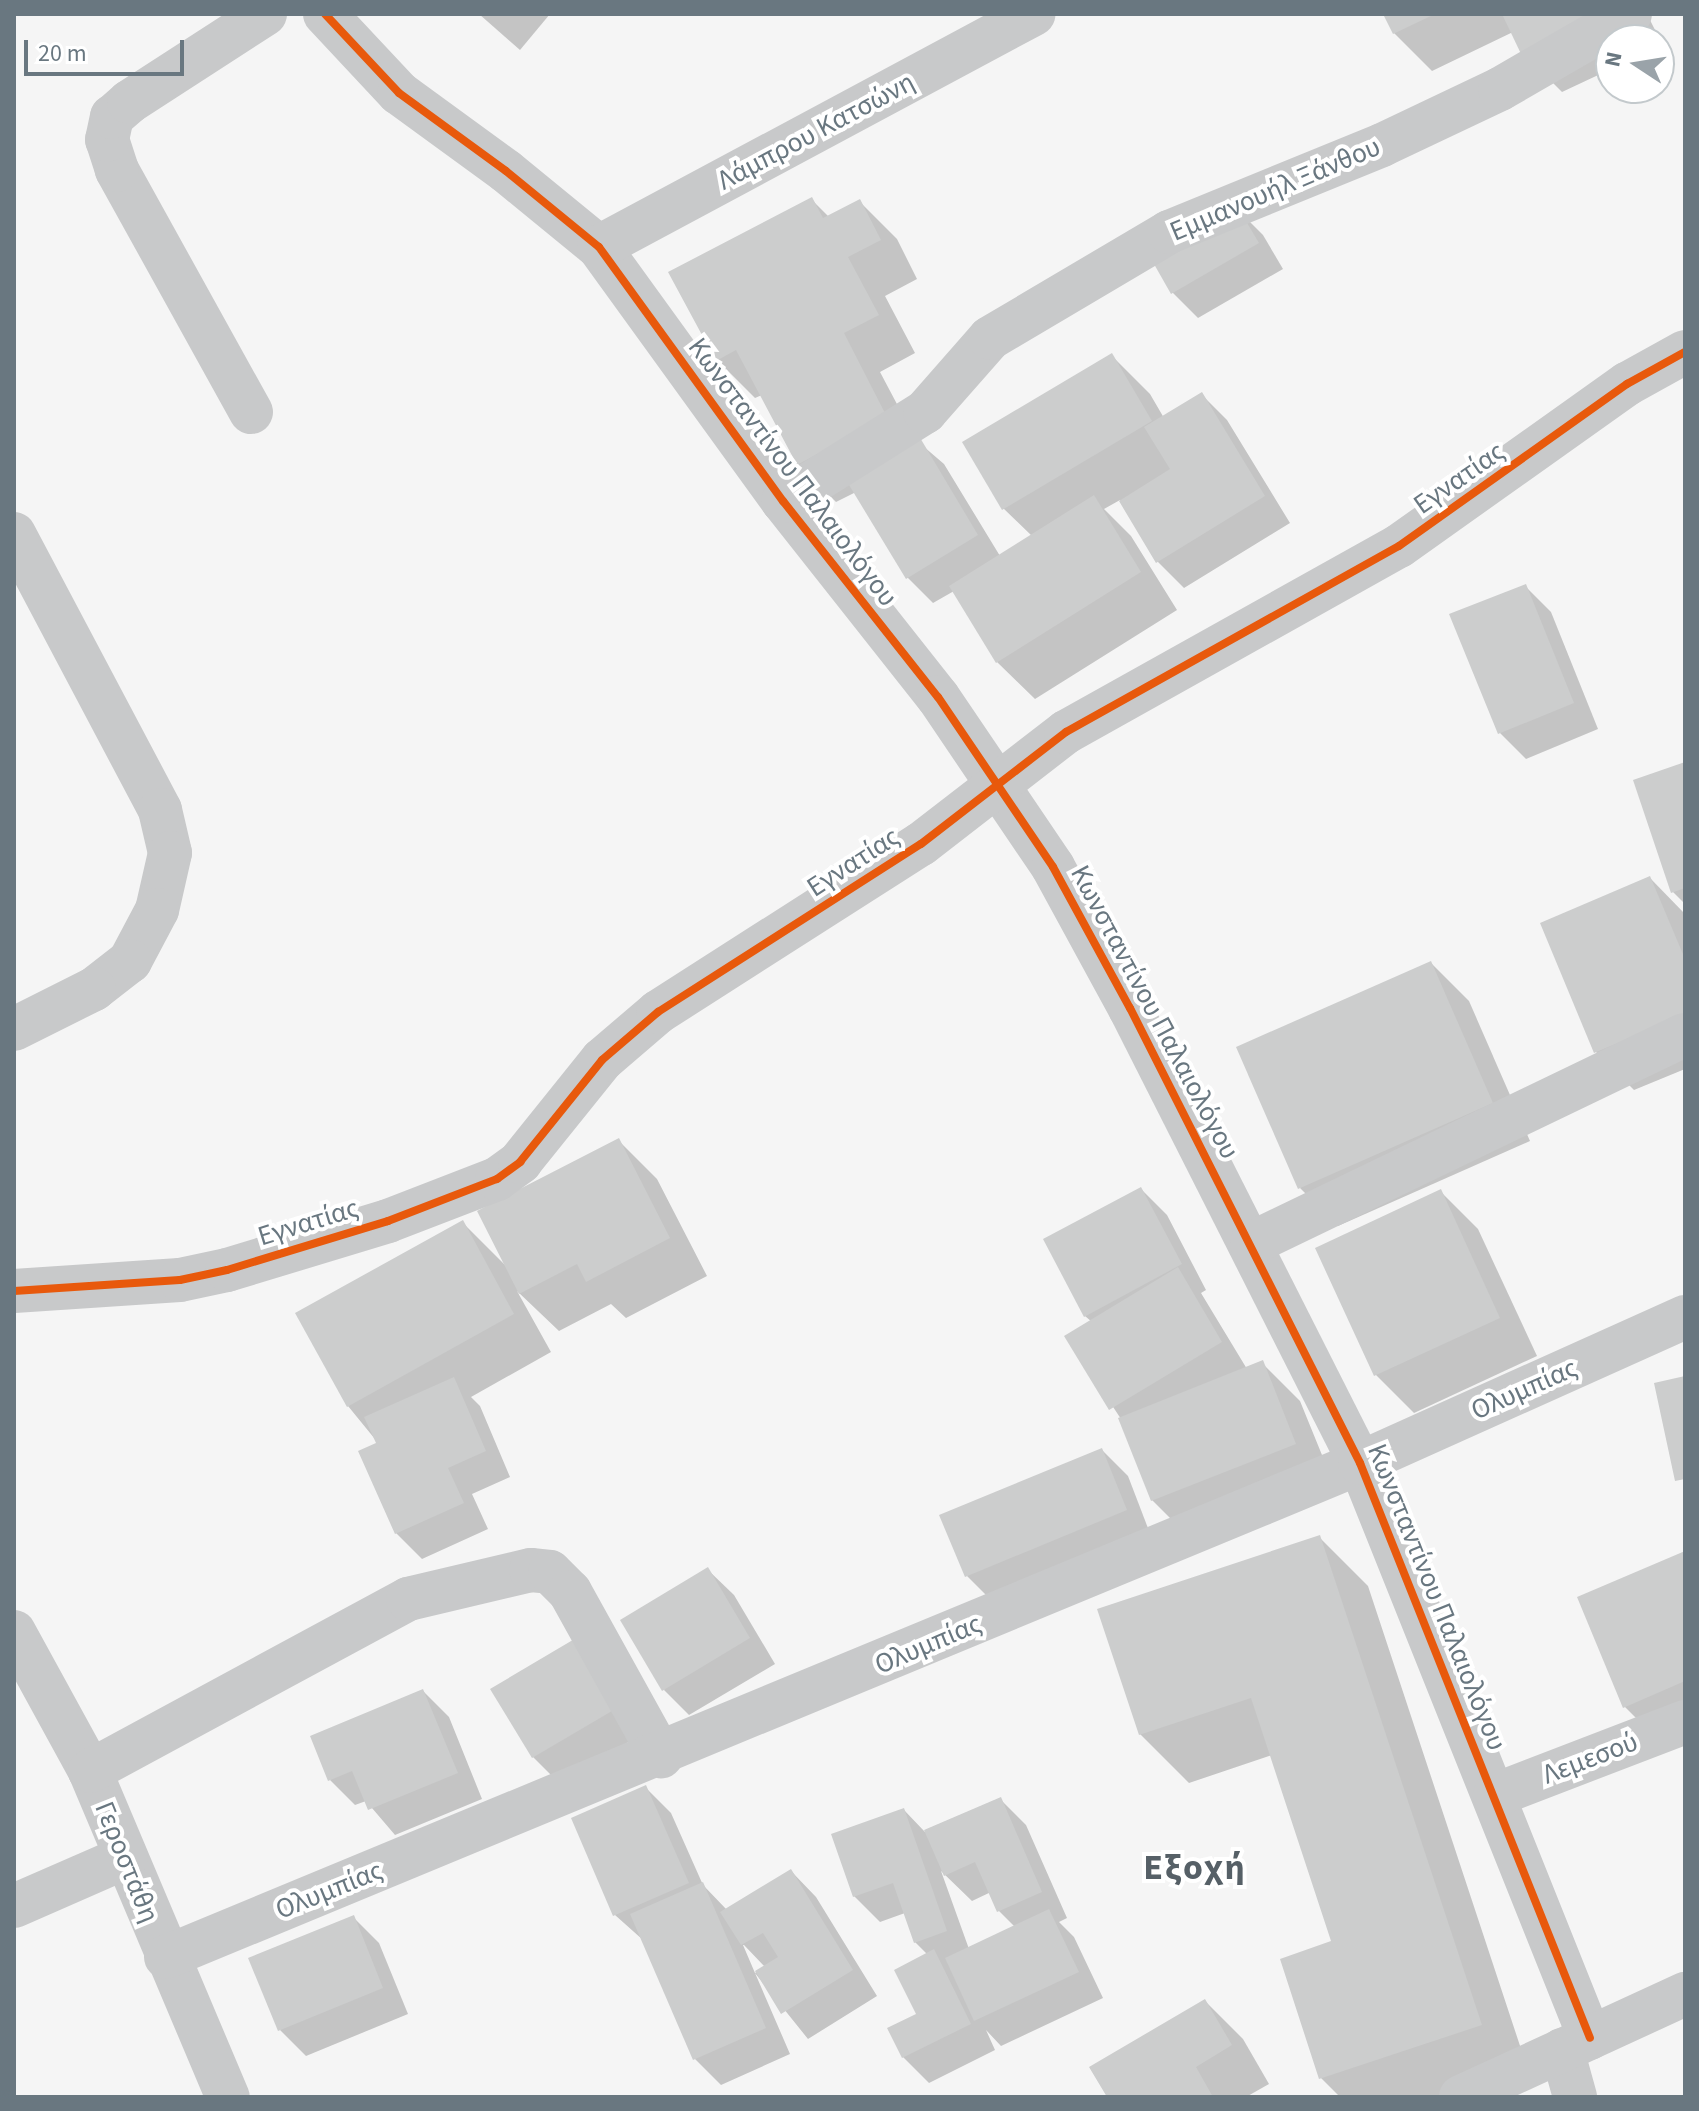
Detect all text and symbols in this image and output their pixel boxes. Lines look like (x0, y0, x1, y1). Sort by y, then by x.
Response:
scale bar (28, 24, 188, 74)
north arrow (1595, 24, 1675, 104)
text: 20 m (38, 36, 87, 71)
text: N (1596, 49, 1631, 70)
street label: Λάμπρου Κατσώνη (712, 65, 920, 197)
street label: Εμμανουήλ Ξάνθου (1165, 129, 1385, 249)
street label: Κωνσταντίνου Παλαιολόγου (681, 331, 905, 613)
street label: Εγνατίας (1407, 435, 1511, 521)
street label: Εγνατίας (800, 820, 906, 904)
street label: Κωνσταντίνου Παλαιολόγου (1063, 860, 1247, 1164)
street label: Εγνατίας (254, 1191, 362, 1253)
street label: Ολυμπίας (1466, 1351, 1582, 1427)
street label: Κωνσταντίνου Παλαιολόγου (1360, 1439, 1514, 1755)
street label: Ολυμπίας (870, 1607, 986, 1681)
street label: Λεμεσού (1538, 1725, 1642, 1791)
street label: Γεροστάθη (88, 1797, 166, 1927)
district label: Εξοχή (1143, 1846, 1247, 1890)
street label: Ολυμπίας (271, 1853, 387, 1927)

